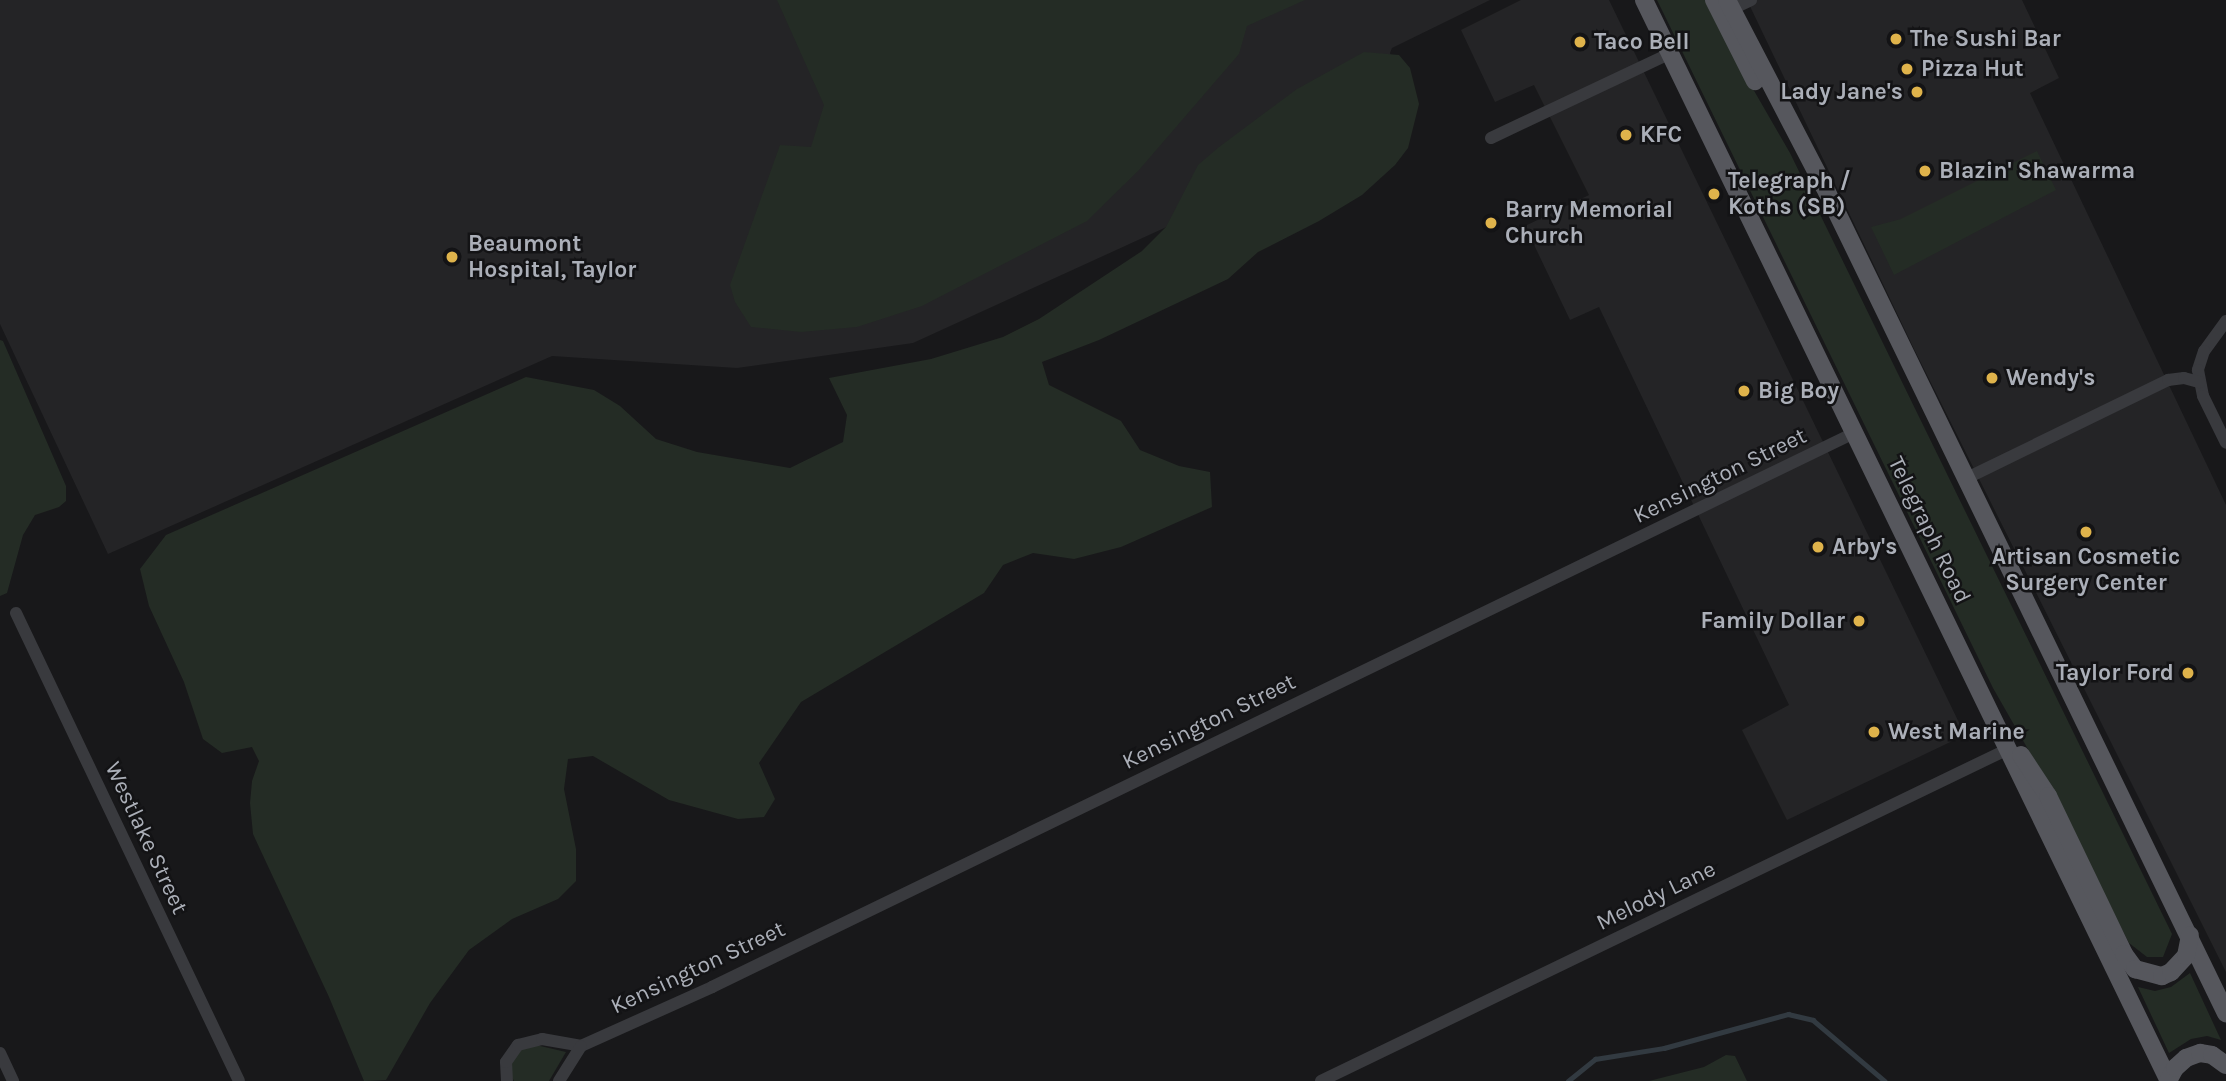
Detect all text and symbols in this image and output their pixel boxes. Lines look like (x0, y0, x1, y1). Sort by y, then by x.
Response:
place label: The Sushi Bar (1910, 25, 2061, 53)
place label: Taco Bell (1594, 28, 1690, 56)
marker: The Sushi Bar (1888, 31, 1904, 47)
marker: Taco Bell (1572, 34, 1588, 50)
place label: Pizza Hut (1921, 55, 2024, 83)
marker: Pizza Hut (1899, 61, 1915, 77)
place label: Lady Jane's (1780, 78, 1903, 106)
marker: Lady Jane's (1909, 84, 1925, 100)
place label: KFC (1640, 121, 1682, 149)
marker: KFC (1618, 127, 1634, 143)
place label: Blazin' Shawarma (1939, 157, 2135, 185)
marker: Blazin' Shawarma (1917, 163, 1933, 179)
place label: Telegraph / Koths (SB) (1728, 167, 1851, 221)
marker: Telegraph / Koths (SB) (1706, 186, 1722, 202)
place label: Barry Memorial Church (1505, 196, 1673, 250)
marker: Barry Memorial Church (1483, 215, 1499, 231)
place label: Beaumont Hospital, Taylor (468, 230, 636, 284)
marker: Beaumont Hospital, Taylor (442, 247, 462, 267)
place label: Wendy's (2006, 364, 2095, 392)
marker: Wendy's (1984, 370, 2000, 386)
place label: Big Boy (1758, 377, 1839, 405)
marker: Big Boy (1736, 383, 1752, 399)
street label: Kensington Street (1629, 422, 1811, 530)
street label: Telegraph Road (1882, 452, 1976, 608)
marker: Artisan Cosmetic Surgery Center (2078, 524, 2094, 540)
place label: Arby's (1832, 533, 1897, 561)
marker: Arby's (1810, 539, 1826, 555)
place label: Artisan Cosmetic Surgery Center (1992, 543, 2180, 597)
place label: Family Dollar (1700, 607, 1845, 635)
marker: Family Dollar (1851, 613, 1867, 629)
place label: Taylor Ford (2056, 659, 2174, 687)
marker: Taylor Ford (2180, 665, 2196, 681)
street label: Kensington Street (1118, 668, 1300, 776)
place label: West Marine (1888, 718, 2025, 746)
marker: West Marine (1866, 724, 1882, 740)
street label: Westlake Street (99, 757, 193, 919)
street label: Melody Lane (1592, 855, 1720, 937)
street label: Kensington Street (606, 916, 790, 1020)

